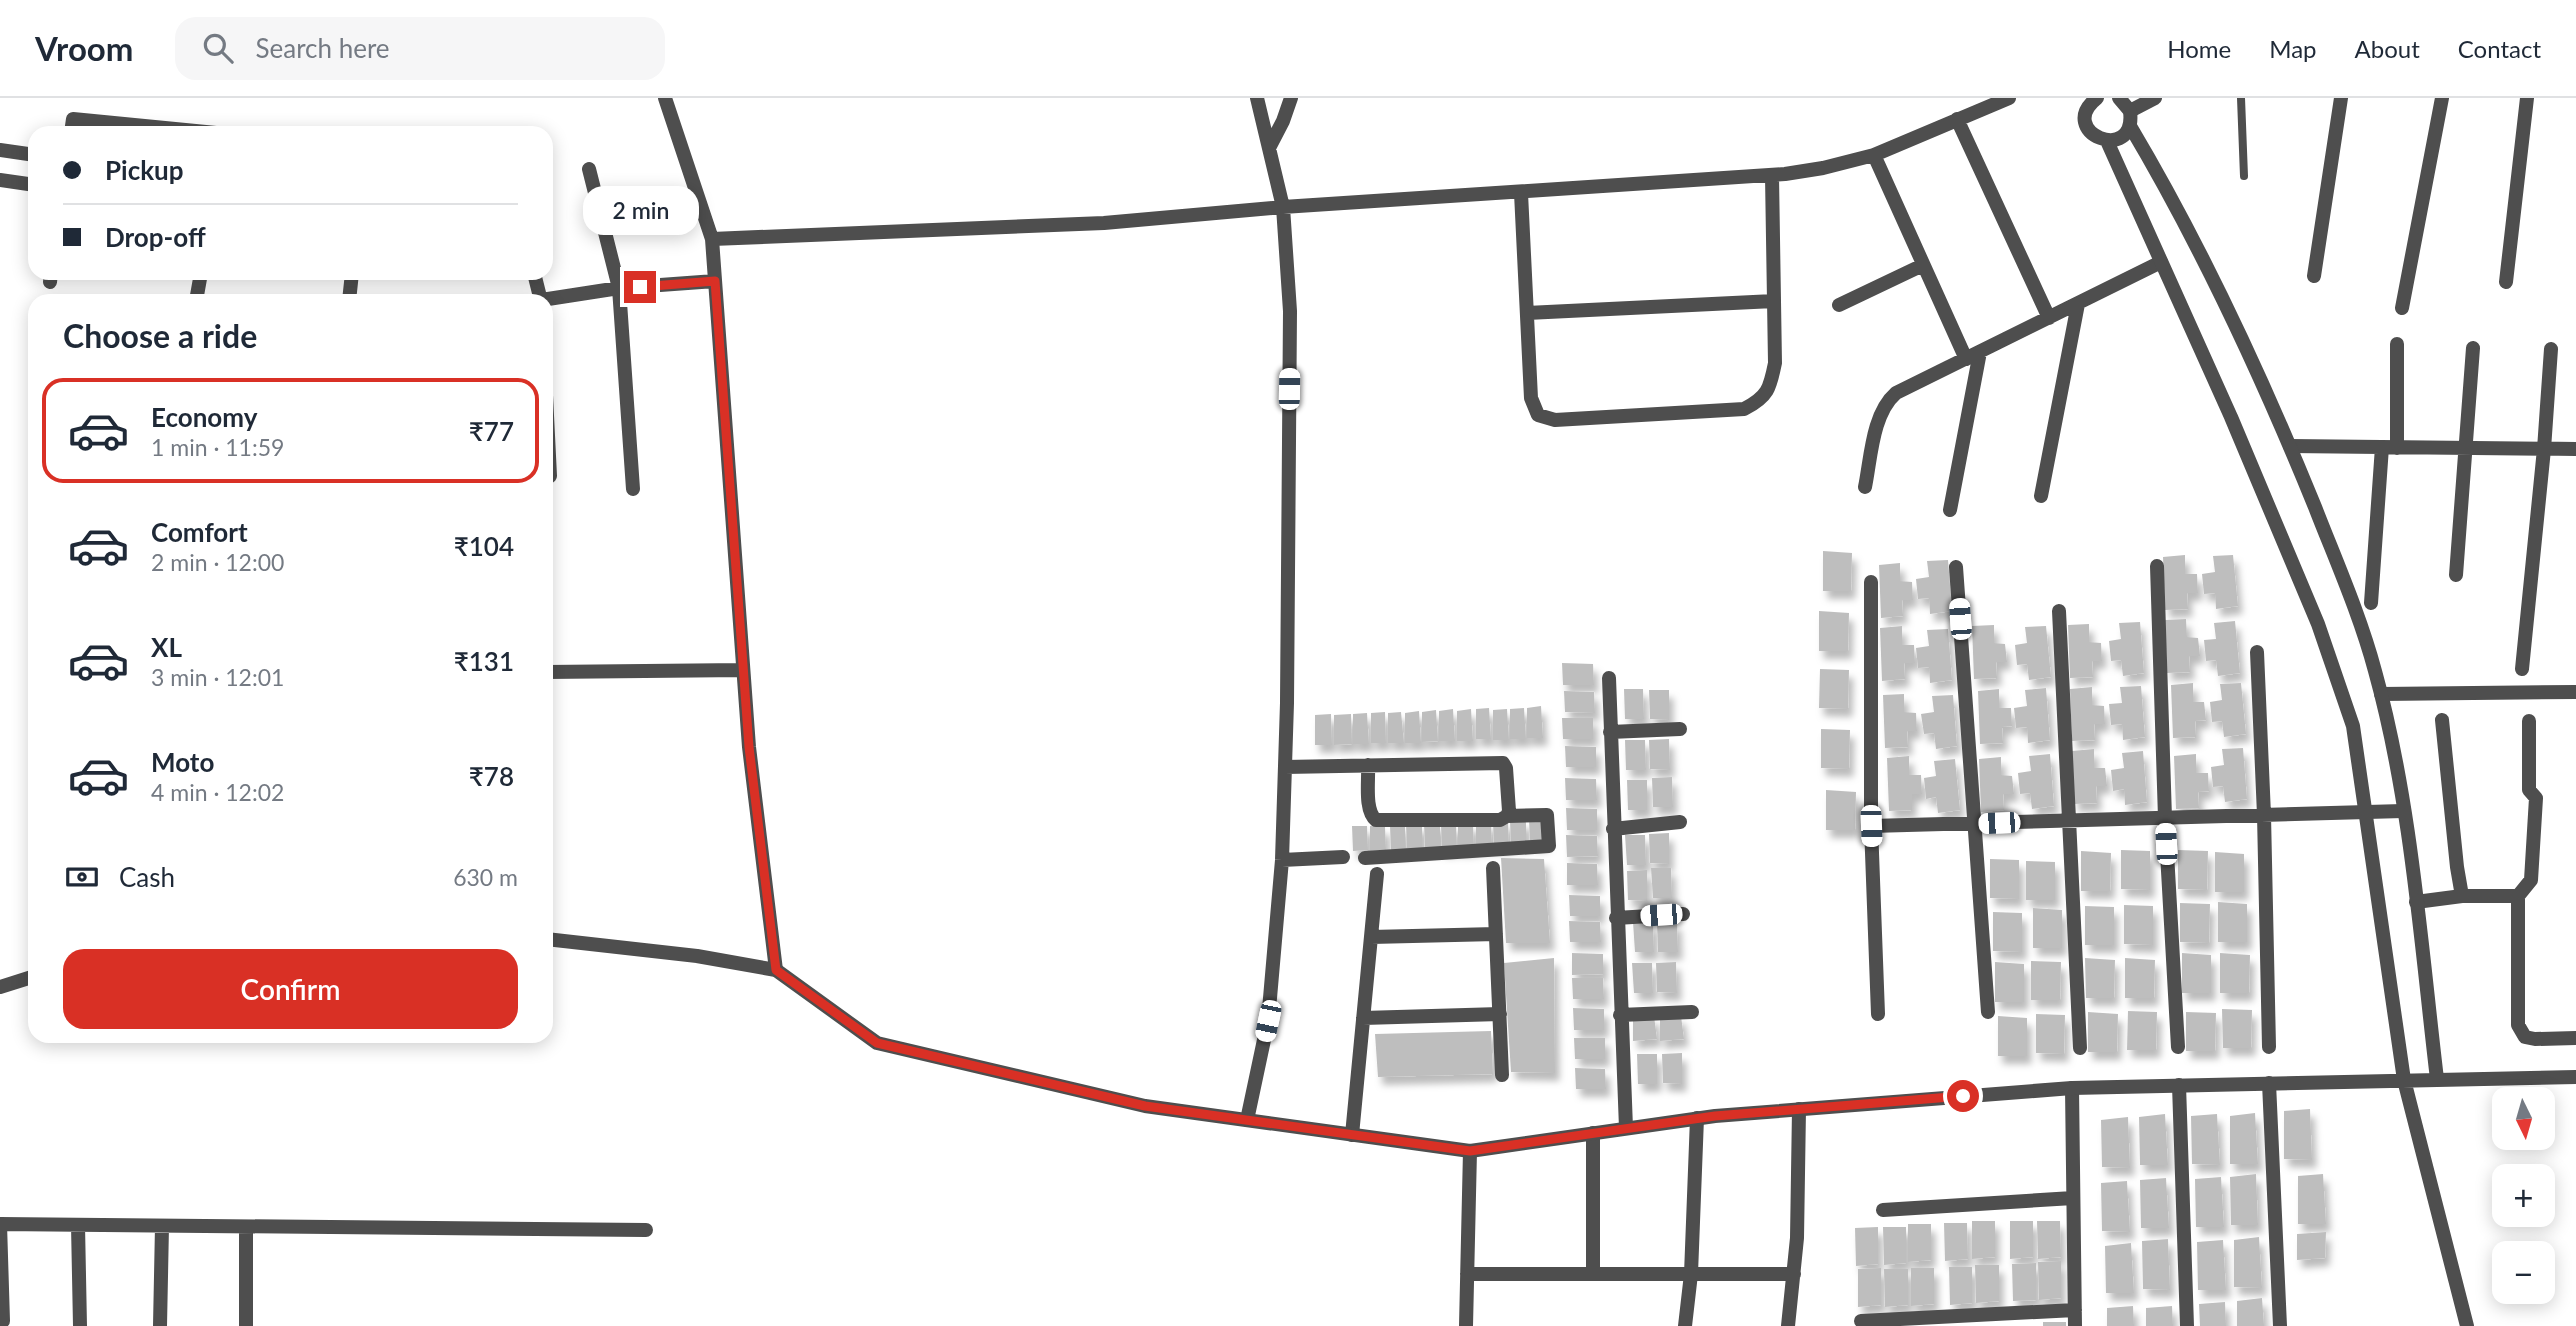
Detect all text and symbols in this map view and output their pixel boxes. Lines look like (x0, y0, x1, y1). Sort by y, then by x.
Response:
search box (175, 17, 665, 80)
text: Vroom (35, 28, 133, 68)
icon: search (199, 29, 237, 67)
text: Search here (255, 32, 390, 64)
text: Home (2167, 34, 2231, 63)
text: Map (2269, 34, 2317, 63)
text: About (2355, 34, 2420, 63)
text: Contact (2458, 34, 2541, 63)
text: Pickup (105, 154, 184, 186)
callout: 2 min (582, 186, 698, 234)
text: 2 min (613, 196, 669, 224)
text: Drop-off (105, 221, 206, 253)
route end (624, 271, 656, 303)
text: Choose a ride (63, 316, 257, 355)
car (1279, 368, 1300, 410)
icon: car (67, 399, 130, 462)
text: Economy (151, 401, 257, 433)
text: ₹77 (469, 415, 514, 447)
text: 1 min · 11:59 (151, 433, 284, 461)
icon: car (67, 514, 130, 577)
text: Comfort (151, 516, 248, 548)
text: ₹104 (454, 530, 514, 562)
text: 2 min · 12:00 (151, 548, 284, 576)
car (1949, 597, 1972, 641)
icon: car (67, 629, 130, 692)
text: XL (151, 631, 182, 663)
text: ₹131 (454, 645, 514, 677)
text: 3 min · 12:01 (151, 663, 284, 691)
icon: car (67, 744, 130, 807)
text: Moto (151, 746, 214, 778)
text: ₹78 (469, 760, 514, 792)
text: 4 min · 12:02 (151, 778, 284, 806)
car (1860, 805, 1883, 847)
car (1978, 812, 2021, 834)
car (2155, 822, 2178, 866)
icon: cash (63, 858, 101, 896)
text: Cash (119, 861, 175, 893)
text: 630 m (453, 863, 518, 891)
car (1640, 903, 1683, 927)
button: Confirm (63, 949, 518, 1029)
car (1254, 998, 1283, 1044)
route start (1947, 1080, 1979, 1112)
north arrow (2492, 1087, 2555, 1150)
map controls (2492, 1087, 2555, 1304)
button: + (2492, 1164, 2555, 1227)
button: − (2492, 1241, 2555, 1304)

